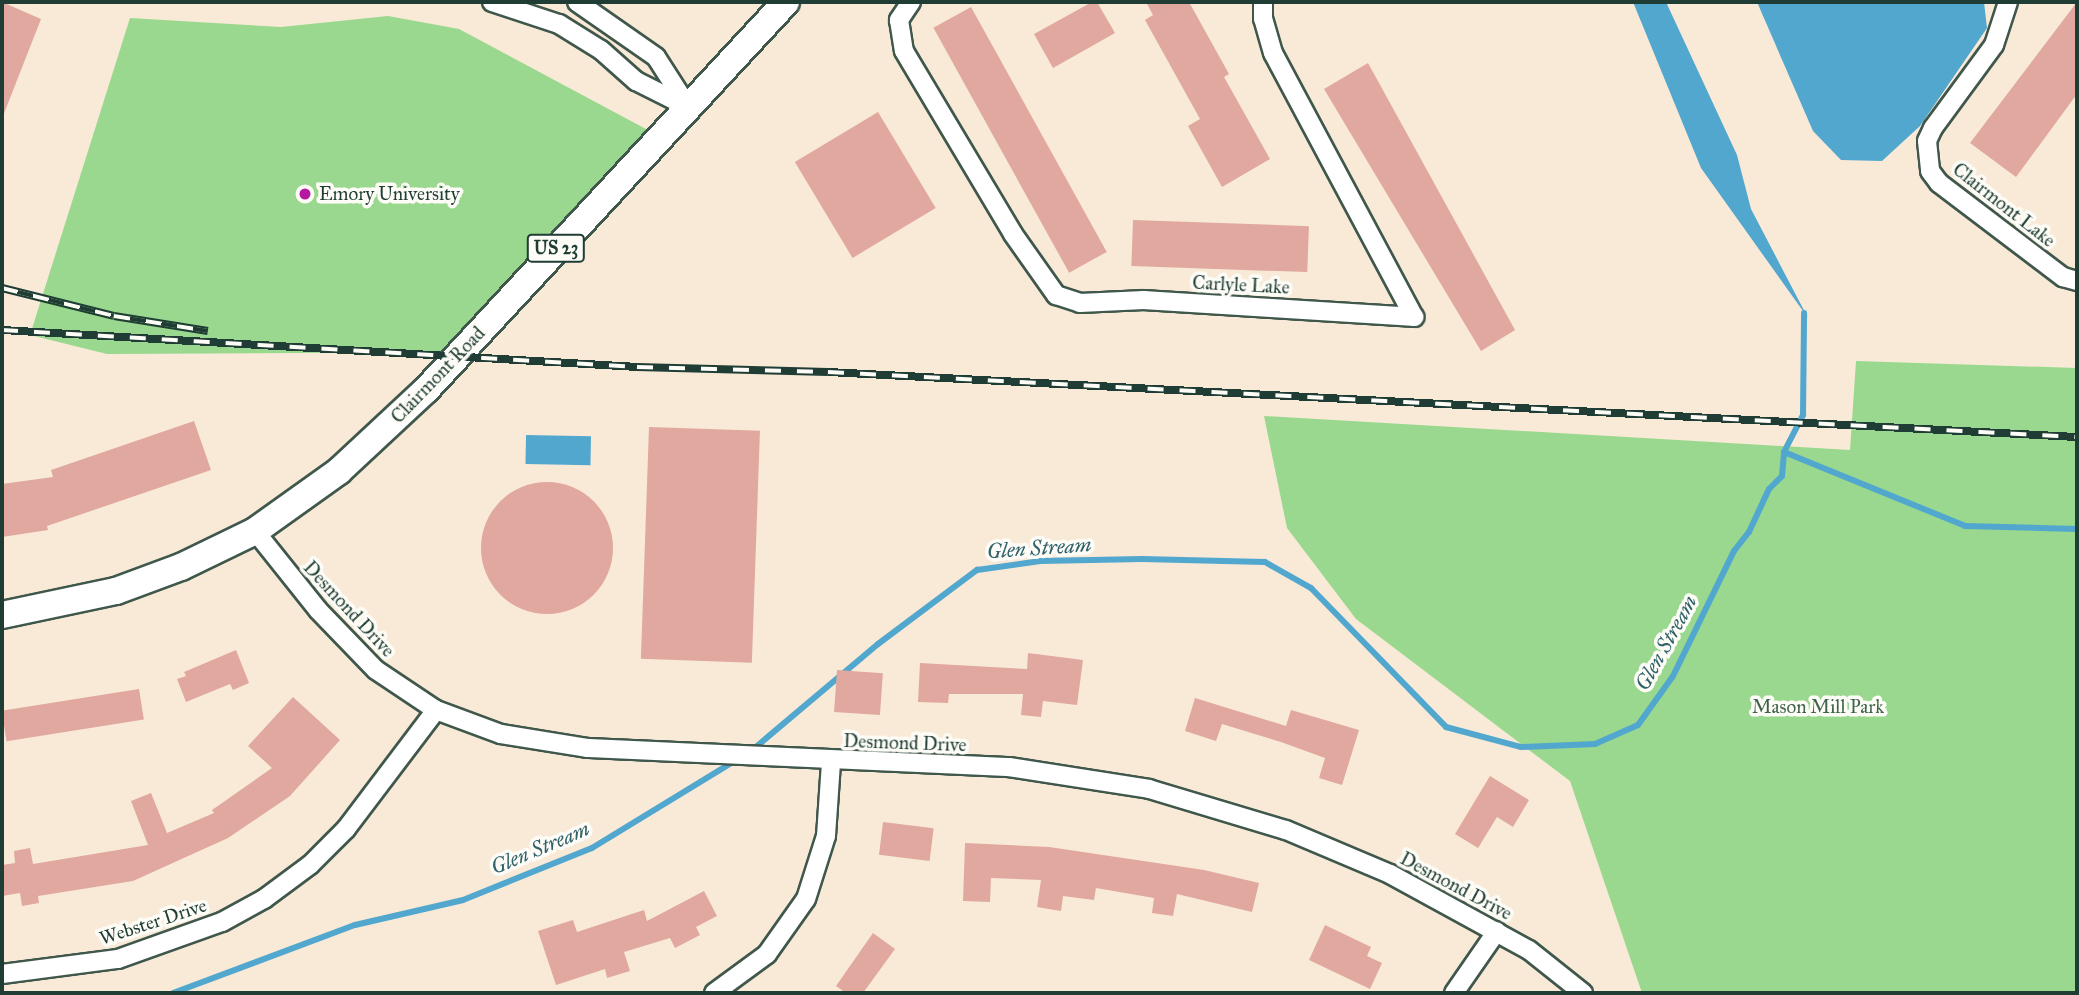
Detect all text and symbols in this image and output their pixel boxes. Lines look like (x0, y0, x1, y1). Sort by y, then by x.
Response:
street label: Clairmont Lake (1948, 158, 2060, 252)
place label: Emory University (319, 183, 460, 205)
marker: Emory University (297, 186, 313, 202)
road number: US 23 (526, 234, 586, 262)
street label: Carlyle Lake (1192, 271, 1290, 299)
street label: Clairmont Road (386, 322, 490, 428)
water label: Glen Stream (986, 532, 1092, 564)
street label: Desmond Drive (299, 556, 399, 662)
water label: Glen Stream (1630, 591, 1702, 695)
park label: Mason Mill Park (1752, 696, 1884, 718)
street label: Desmond Drive (843, 729, 967, 757)
water label: Glen Stream (487, 816, 593, 880)
street label: Desmond Drive (1396, 847, 1516, 925)
street label: Webster Drive (97, 894, 209, 950)

